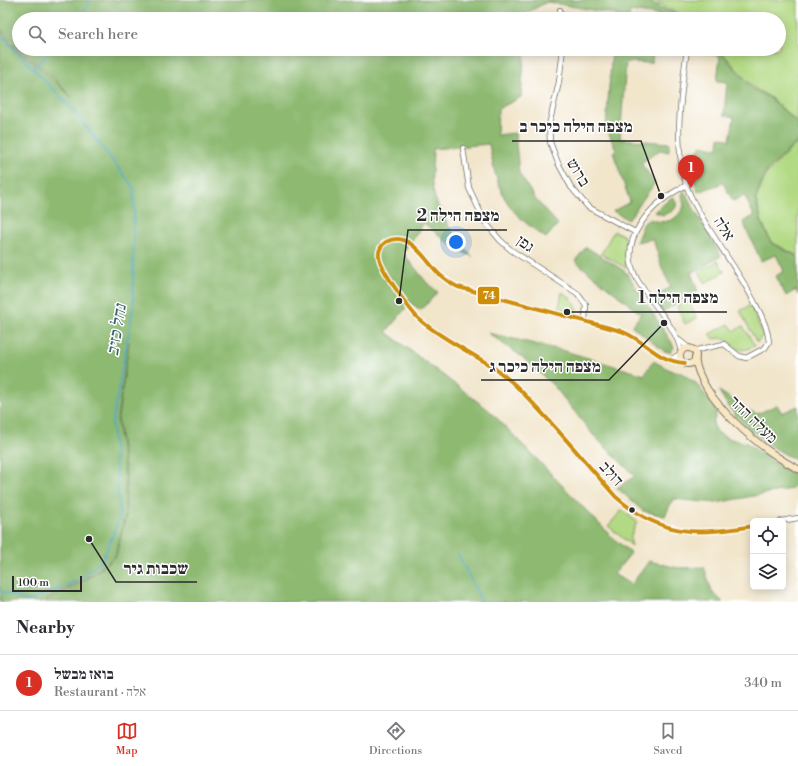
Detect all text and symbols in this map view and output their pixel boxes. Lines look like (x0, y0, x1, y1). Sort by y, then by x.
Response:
search box (12, 12, 786, 56)
icon: search (26, 23, 48, 45)
text: Search here (58, 25, 138, 44)
callout: מצפה הילה כיכר ב (512, 112, 641, 141)
text: מצפה הילה כיכר ב (519, 116, 633, 138)
street label: ברוש (562, 155, 594, 191)
pin: 1 (678, 155, 704, 188)
callout: מצפה הילה 2 (408, 201, 507, 230)
text: מצפה הילה 2 (416, 205, 500, 227)
street label: אלה (709, 213, 739, 244)
street label: גפן (513, 231, 538, 257)
your location (446, 232, 466, 252)
callout: מצפה הילה 1 (630, 283, 727, 312)
line badge: 74 (477, 286, 500, 305)
text: מצפה הילה 1 (638, 287, 718, 309)
text: 74 (482, 289, 496, 303)
water label: נחל כזיב (102, 301, 132, 358)
callout: מצפה הילה כיכר ג (481, 351, 609, 380)
text: מצפה הילה כיכר ג (489, 356, 601, 378)
street label: מעלה ההר (725, 392, 782, 448)
street label: דולב (595, 457, 628, 490)
unlabelled marker (627, 505, 637, 515)
map controls (750, 518, 786, 590)
button: locate (750, 518, 786, 554)
callout: שכבות גיר (116, 553, 197, 582)
button: layers (750, 554, 786, 590)
text: שכבות גיר (124, 558, 188, 580)
scale bar (12, 574, 82, 593)
text: 100 m (18, 576, 49, 590)
text: Nearby (16, 617, 75, 639)
text: בואז מבשל (54, 665, 114, 684)
text: 1 (26, 675, 32, 691)
text: 340 m (744, 675, 782, 691)
text: Restaurant · אלה (54, 684, 146, 700)
tab: Map (116, 720, 138, 758)
tab: Directions (369, 720, 422, 758)
tab: Saved (653, 720, 682, 758)

